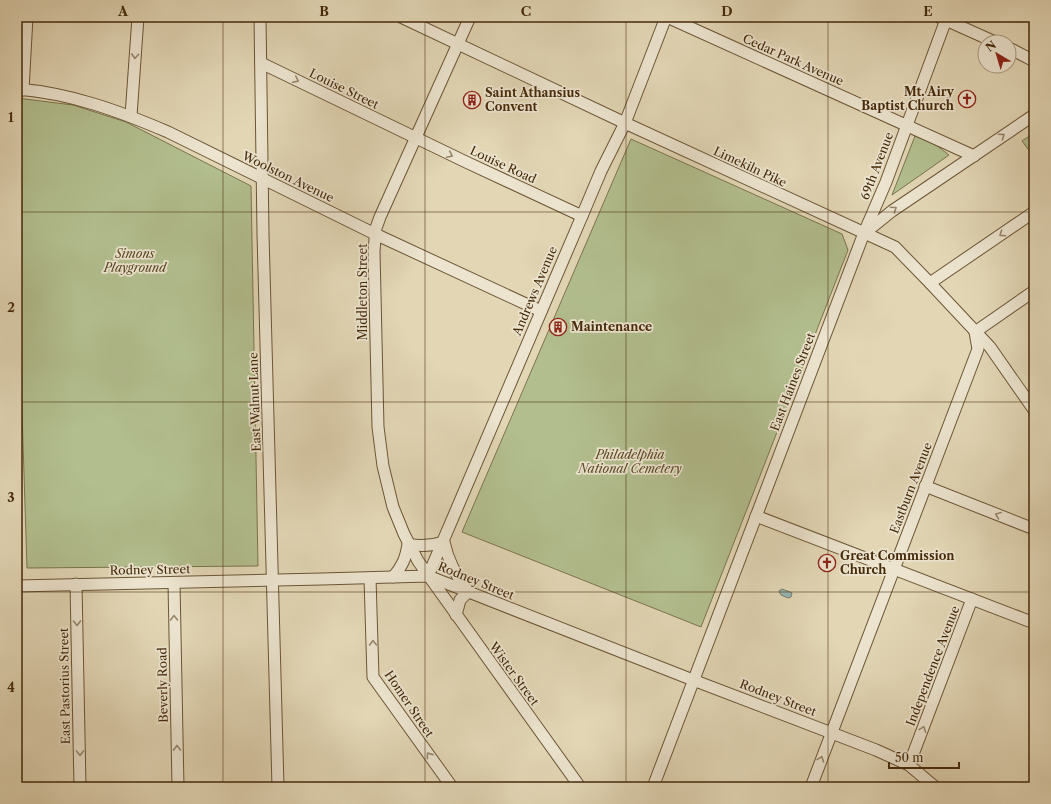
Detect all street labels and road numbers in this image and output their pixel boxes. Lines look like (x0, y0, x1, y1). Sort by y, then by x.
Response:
street label: Cedar Park Avenue (740, 31, 846, 89)
street label: Louise Street (307, 65, 382, 112)
street label: 69th Avenue (857, 130, 896, 202)
street label: Louise Road (468, 143, 539, 187)
street label: Limekiln Pike (711, 143, 789, 190)
street label: Woolston Avenue (239, 147, 337, 205)
street label: Middleton Street (355, 243, 370, 341)
street label: Andrews Avenue (509, 244, 560, 339)
street label: East Haines Street (767, 330, 818, 433)
street label: East Walnut Lane (245, 352, 264, 452)
street label: Eastburn Avenue (886, 440, 935, 536)
street label: Rodney Street (436, 558, 517, 603)
street label: Rodney Street (109, 561, 191, 578)
street label: Independence Avenue (903, 603, 963, 728)
street label: East Pastorius Street (56, 627, 73, 744)
street label: Wister Street (486, 638, 543, 709)
street label: Beverly Road (154, 646, 171, 723)
street label: Homer Street (382, 667, 438, 741)
street label: Rodney Street (738, 676, 819, 719)

